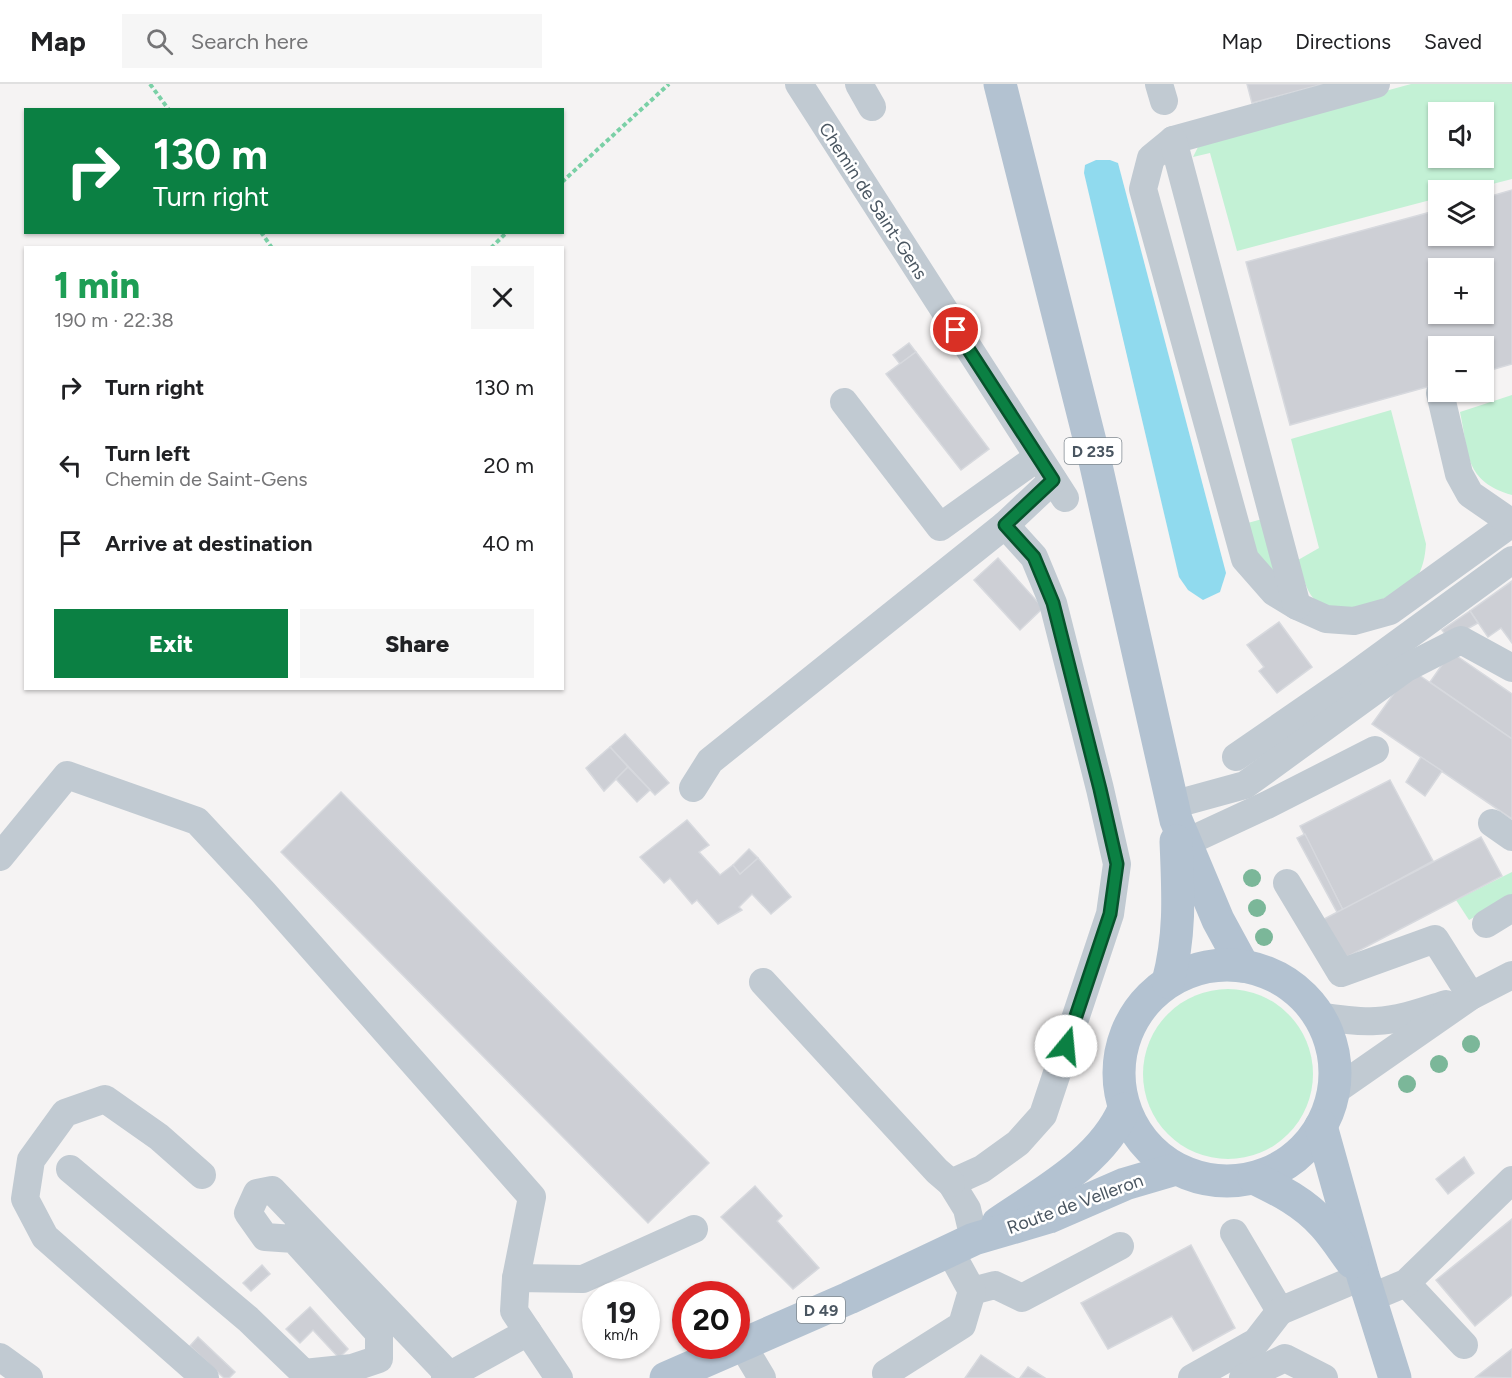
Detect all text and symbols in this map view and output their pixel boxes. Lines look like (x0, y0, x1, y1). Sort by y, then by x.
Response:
search box (122, 14, 542, 68)
text: Map (30, 24, 86, 58)
icon: search (143, 25, 176, 58)
text: Search here (191, 28, 308, 55)
text: Map (1221, 29, 1262, 54)
text: Directions (1295, 29, 1391, 54)
text: Saved (1424, 29, 1482, 54)
map controls (1428, 102, 1494, 402)
button: sound (1428, 102, 1494, 168)
street label: Chemin de Saint-Gens (814, 119, 932, 283)
text: 130 m (153, 129, 268, 180)
icon: right (54, 132, 132, 210)
text: Turn right (153, 180, 269, 213)
button: layers (1428, 180, 1494, 246)
button: + (1428, 258, 1494, 324)
text: 1 min (54, 264, 140, 307)
button: close (471, 266, 534, 329)
pin (930, 304, 981, 355)
text: 190 m · 22:38 (54, 308, 174, 332)
icon: arrive (939, 313, 972, 346)
button: − (1428, 336, 1494, 402)
icon: right (54, 371, 87, 404)
text: Turn right (105, 374, 204, 401)
text: 130 m (475, 374, 534, 401)
road number: D 235 (1064, 438, 1122, 464)
text: Turn left (105, 440, 191, 467)
icon: left (54, 449, 87, 482)
text: 20 m (483, 452, 534, 479)
text: Chemin de Saint-Gens (105, 467, 308, 491)
icon: arrive (54, 527, 87, 560)
text: Arrive at destination (105, 530, 313, 557)
text: 40 m (482, 530, 534, 557)
button: Exit (54, 609, 288, 678)
button: Share (300, 609, 534, 678)
position arrow (1034, 1014, 1098, 1078)
street label: Route de Velleron (1004, 1169, 1146, 1239)
speed limit sign: 20 (672, 1281, 750, 1359)
text: 19 (606, 1294, 636, 1331)
road number: D 49 (797, 1297, 845, 1323)
text: km/h (604, 1326, 638, 1344)

